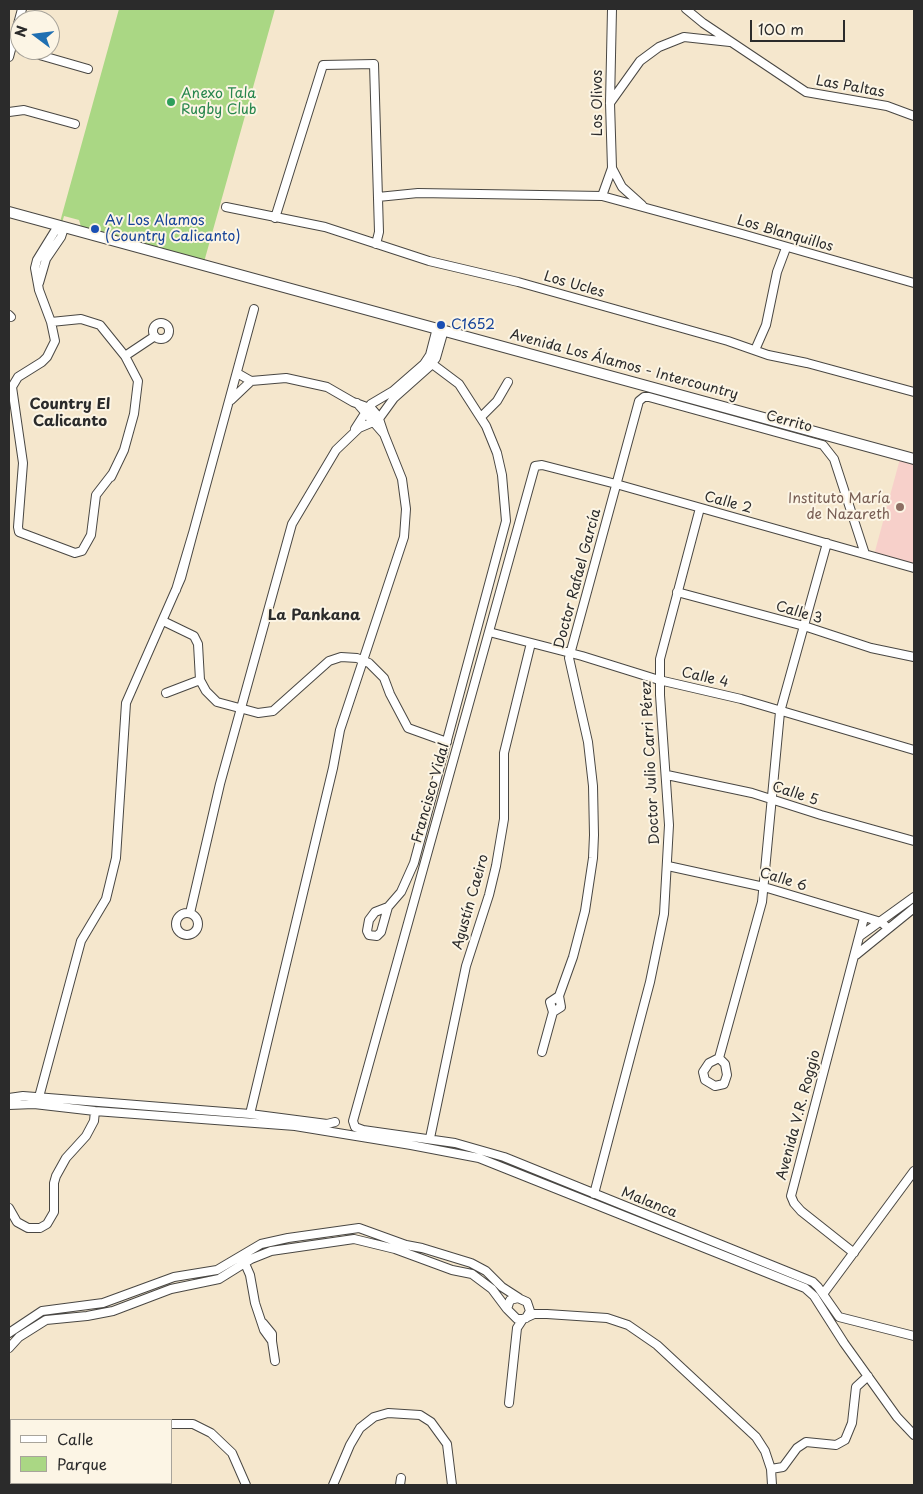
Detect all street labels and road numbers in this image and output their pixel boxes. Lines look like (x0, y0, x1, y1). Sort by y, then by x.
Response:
street label: Los Olivos (590, 70, 606, 136)
street label: Las Paltas (814, 73, 886, 101)
street label: Los Blanquillos (735, 212, 835, 256)
street label: Los Ucles (542, 268, 606, 302)
street label: Avenida Los Álamos - Intercountry (508, 326, 740, 404)
street label: Cerrito (764, 408, 814, 436)
street label: Calle 2 (702, 489, 754, 517)
street label: Doctor Rafael García (551, 507, 605, 651)
street label: Calle 3 (774, 598, 824, 628)
street label: Calle 4 (680, 664, 730, 692)
street label: Doctor Julio Carri Pérez (638, 681, 664, 845)
street label: Francisco Vidal (409, 741, 453, 845)
street label: Calle 5 (770, 779, 820, 809)
street label: Agustín Caeiro (449, 852, 493, 952)
street label: Calle 6 (757, 865, 809, 895)
street label: Avenida V.R. Roggio (774, 1048, 824, 1182)
street label: Malanca (619, 1184, 679, 1222)

